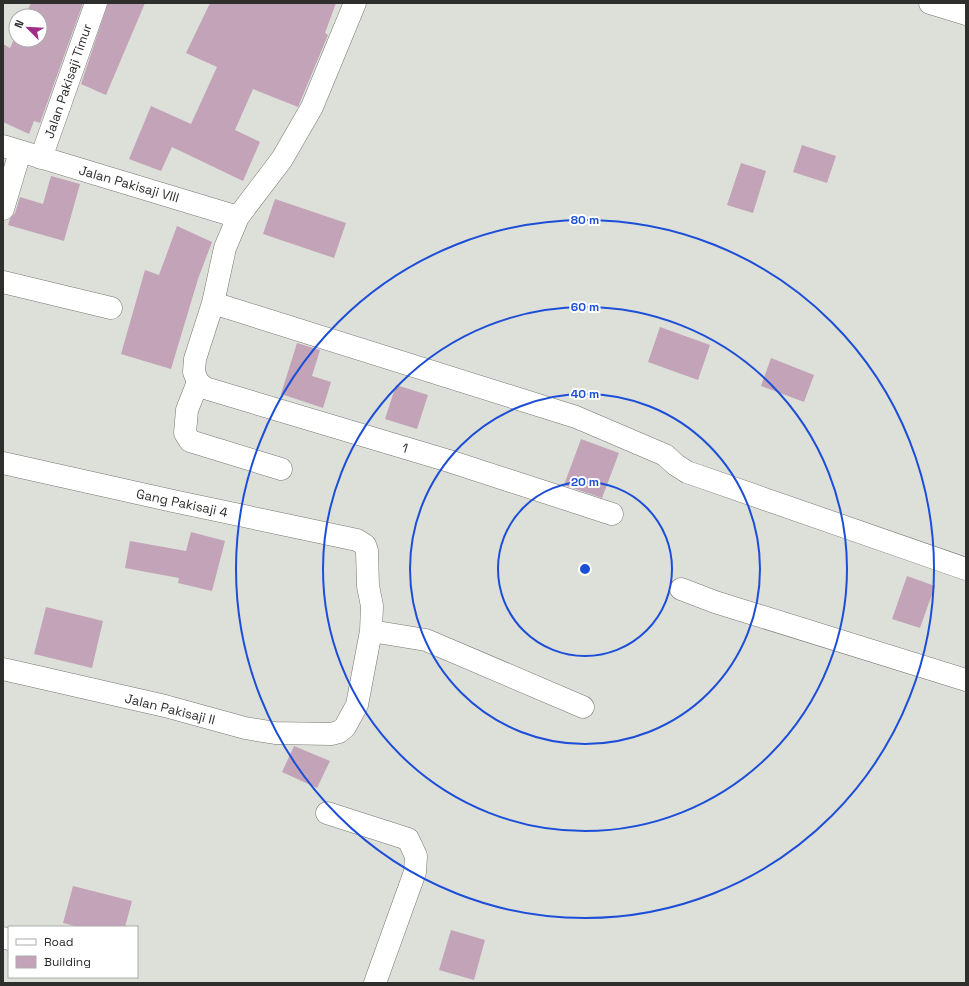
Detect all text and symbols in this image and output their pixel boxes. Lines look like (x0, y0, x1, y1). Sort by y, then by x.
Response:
north arrow (8, 8, 48, 48)
text: N (11, 18, 27, 30)
street label: Jalan Pakisaji Timur (40, 21, 96, 141)
street label: Jalan Pakisaji VIII (77, 162, 181, 206)
text: 80 m (571, 212, 599, 228)
text: 60 m (571, 299, 599, 315)
text: 40 m (571, 386, 599, 402)
street label: 1 (400, 439, 410, 457)
text: 20 m (571, 474, 599, 490)
street label: Gang Pakisaji 4 (135, 485, 229, 521)
centre of rings (578, 562, 592, 576)
street label: Jalan Pakisaji II (123, 690, 217, 728)
legend (8, 926, 138, 978)
text: Road (44, 934, 73, 950)
text: Building (44, 954, 91, 970)

